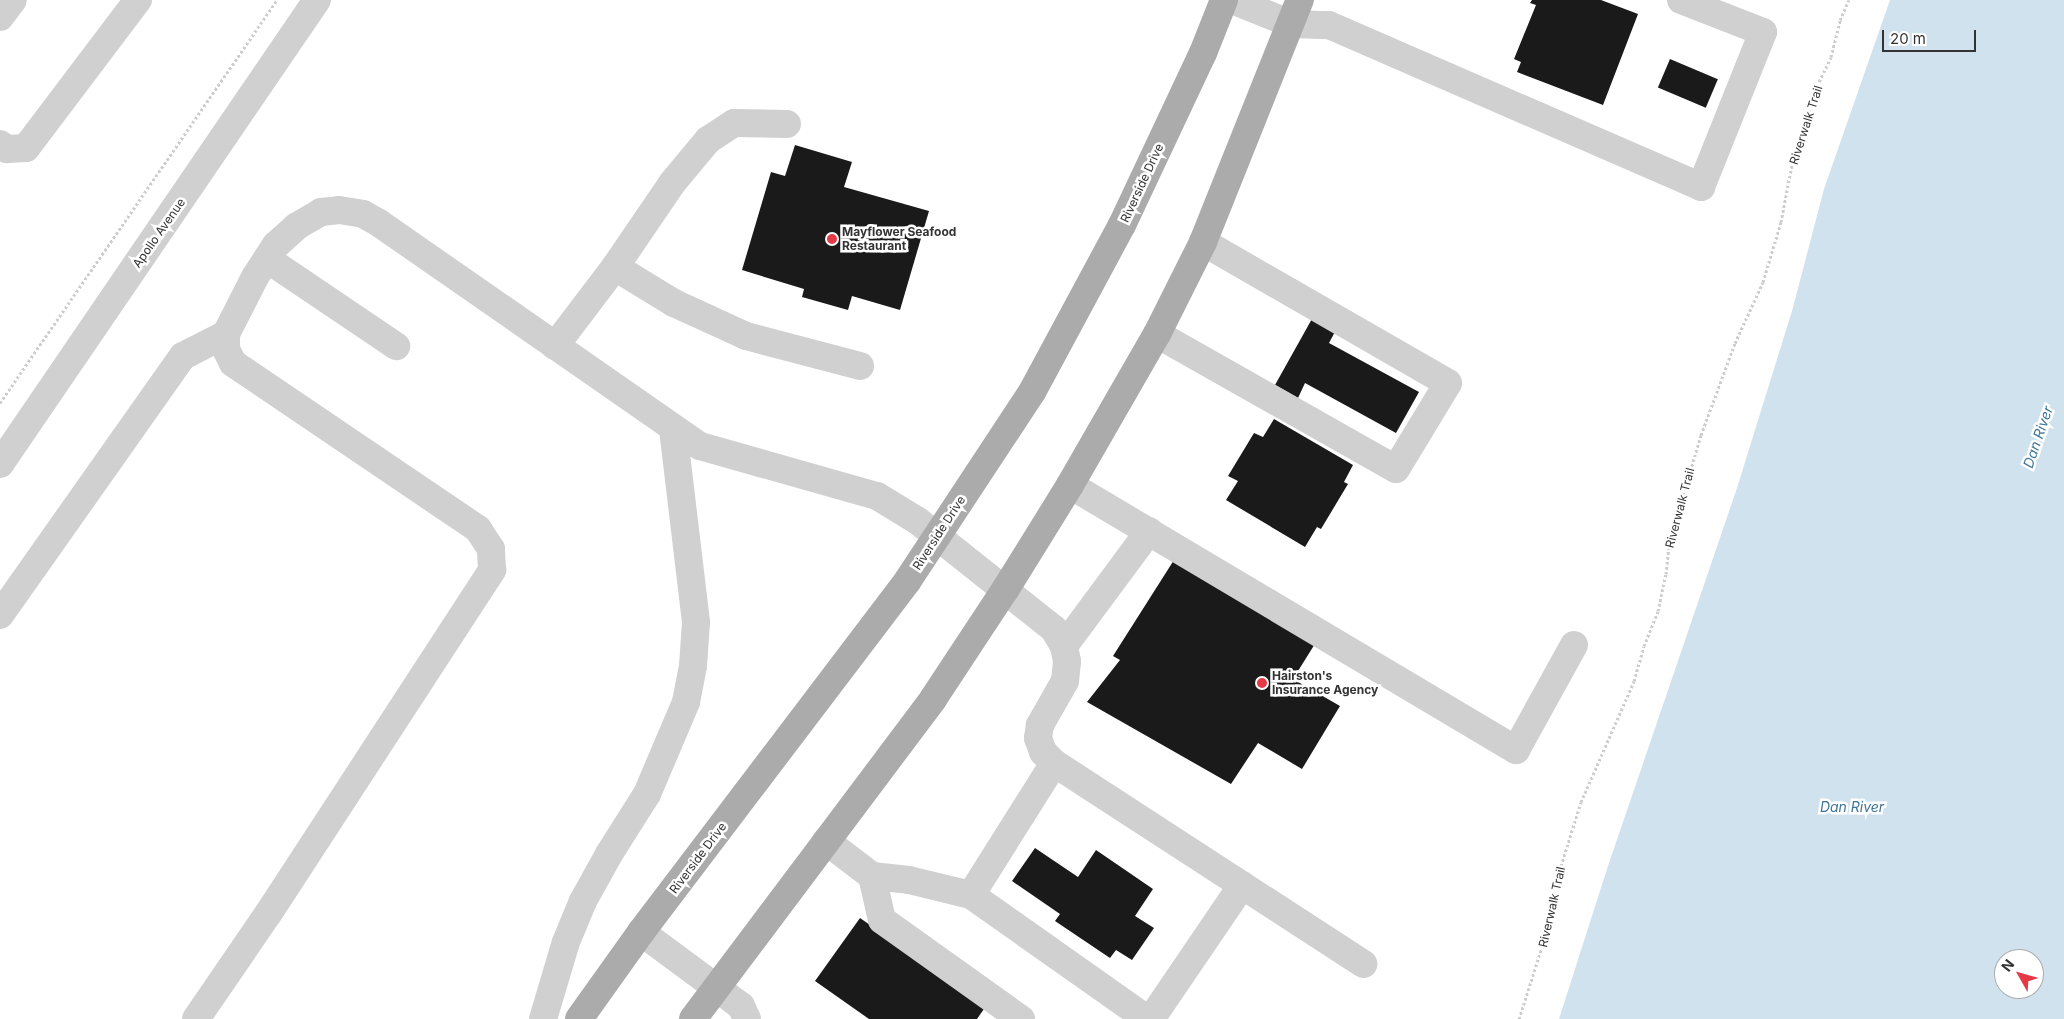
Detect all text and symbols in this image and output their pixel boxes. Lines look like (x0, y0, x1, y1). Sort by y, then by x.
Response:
scale bar (1884, 20, 1978, 52)
text: 20 m (1890, 29, 1926, 48)
street label: Riverwalk Trail (1786, 84, 1826, 166)
street label: Riverside Drive (1117, 141, 1167, 225)
street label: Apollo Avenue (130, 196, 188, 270)
place label: Mayflower Seafood Restaurant (842, 225, 956, 253)
marker: Mayflower Seafood Restaurant (826, 233, 838, 245)
water label: Dan River (2020, 404, 2056, 470)
street label: Riverwalk Trail (1662, 466, 1698, 550)
street label: Riverside Drive (910, 493, 968, 573)
place label: Hairston's Insurance Agency (1272, 669, 1378, 697)
marker: Hairston's Insurance Agency (1256, 677, 1268, 689)
water label: Dan River (1820, 799, 1884, 815)
street label: Riverside Drive (667, 820, 729, 896)
street label: Riverwalk Trail (1536, 865, 1568, 949)
north arrow (1994, 949, 2044, 999)
text: N (1998, 956, 2018, 975)

